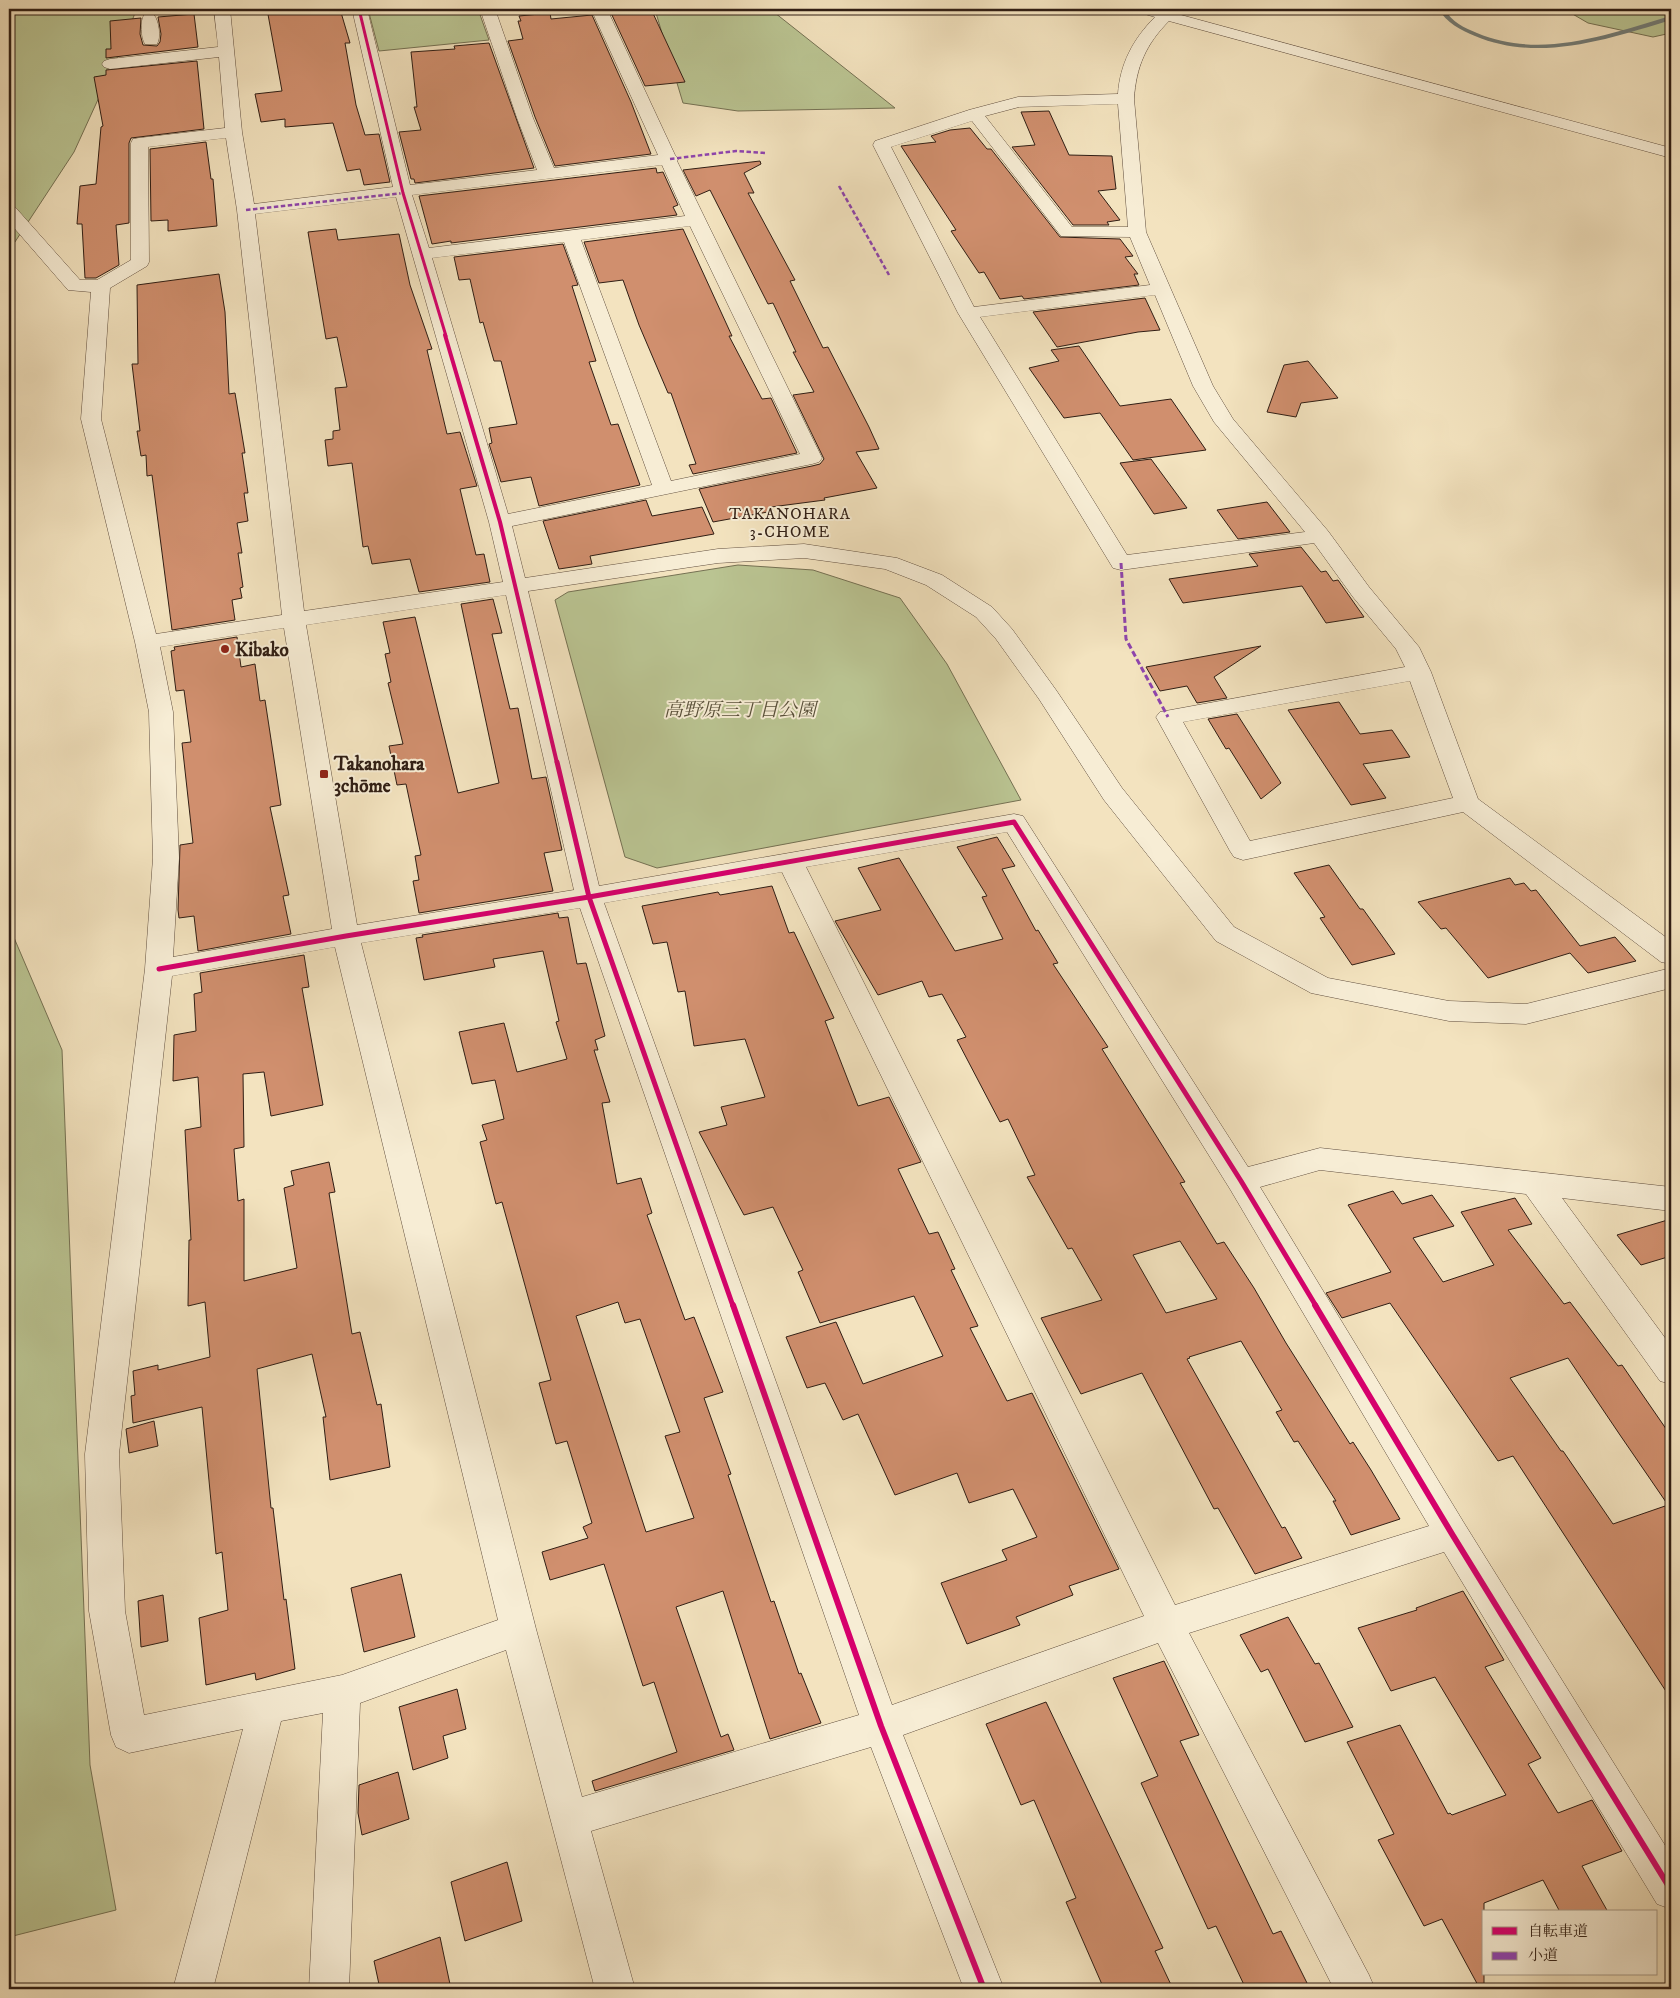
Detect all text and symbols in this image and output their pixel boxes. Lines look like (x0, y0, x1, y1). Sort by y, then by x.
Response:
district label: TAKANOHARA 3-CHOME (729, 504, 851, 542)
place label: Kibako (235, 639, 289, 662)
marker: Kibako (219, 643, 231, 655)
park label: 高野原三丁目公園 (664, 699, 819, 722)
place label: Takanohara 3chōme (333, 753, 425, 798)
marker: Takanohara 3chōme (318, 768, 330, 780)
legend (1482, 1910, 1658, 1976)
text: 自転車道 (1528, 1922, 1588, 1941)
text: 小道 (1528, 1946, 1558, 1965)

